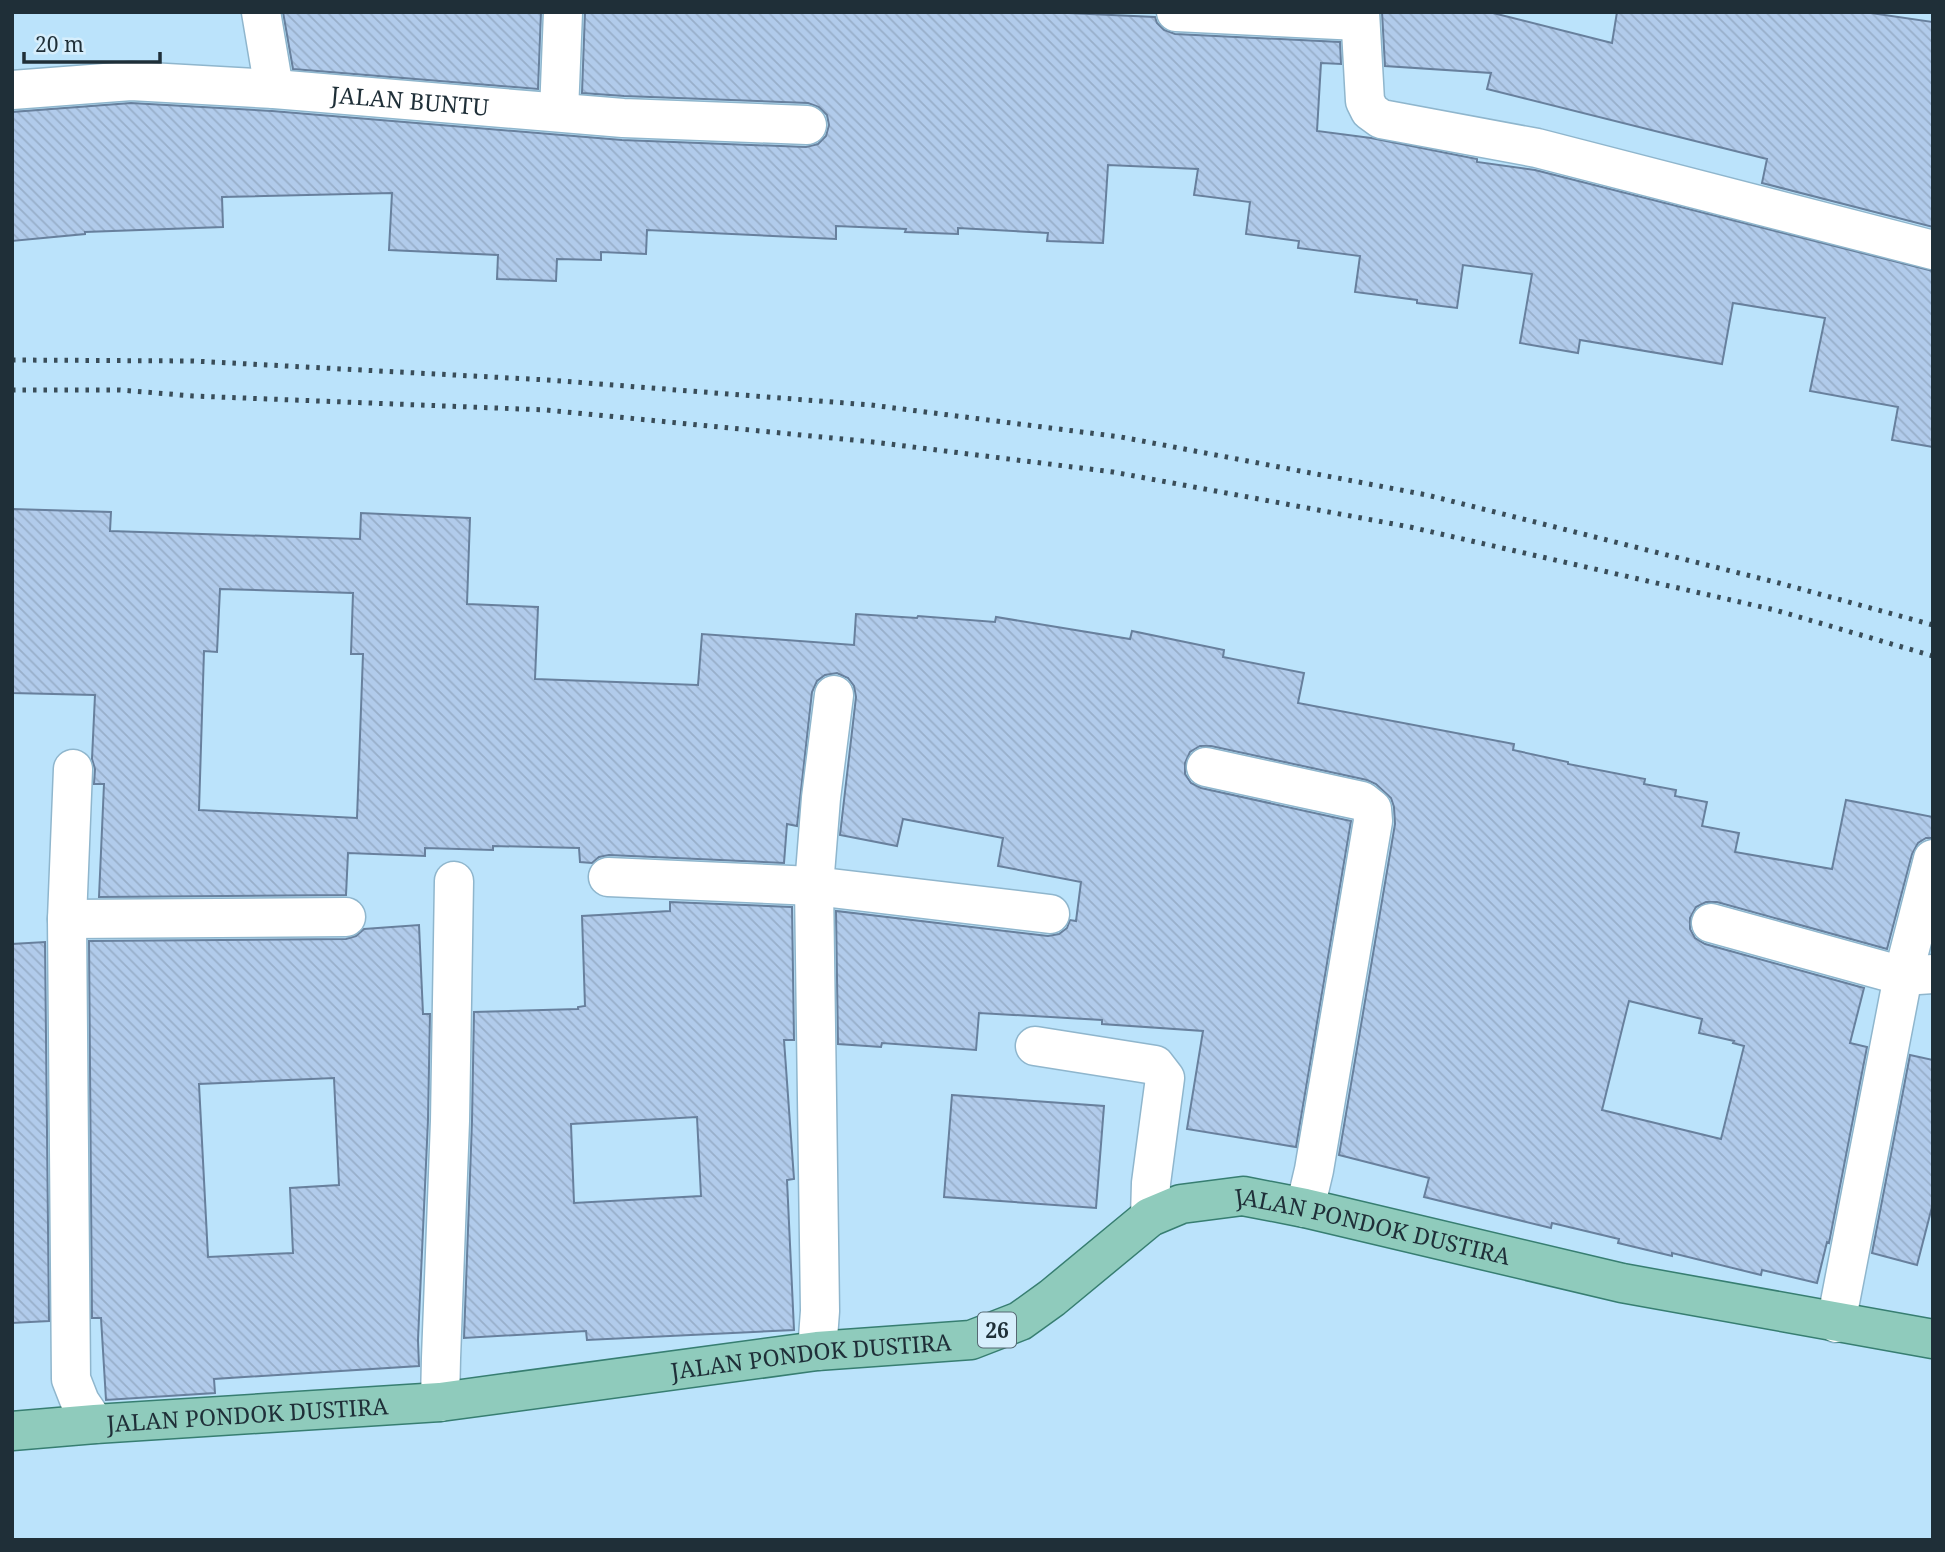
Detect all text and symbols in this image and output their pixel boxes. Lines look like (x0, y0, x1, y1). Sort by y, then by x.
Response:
scale bar (24, 21, 161, 65)
text: 20 m (35, 30, 84, 58)
street label: JALAN BUNTU (329, 78, 491, 123)
street label: JALAN PONDOK DUSTIRA (1232, 1180, 1515, 1272)
road number: 26 (978, 1312, 1016, 1348)
street label: JALAN PONDOK DUSTIRA (668, 1325, 953, 1387)
street label: JALAN PONDOK DUSTIRA (105, 1389, 390, 1439)

